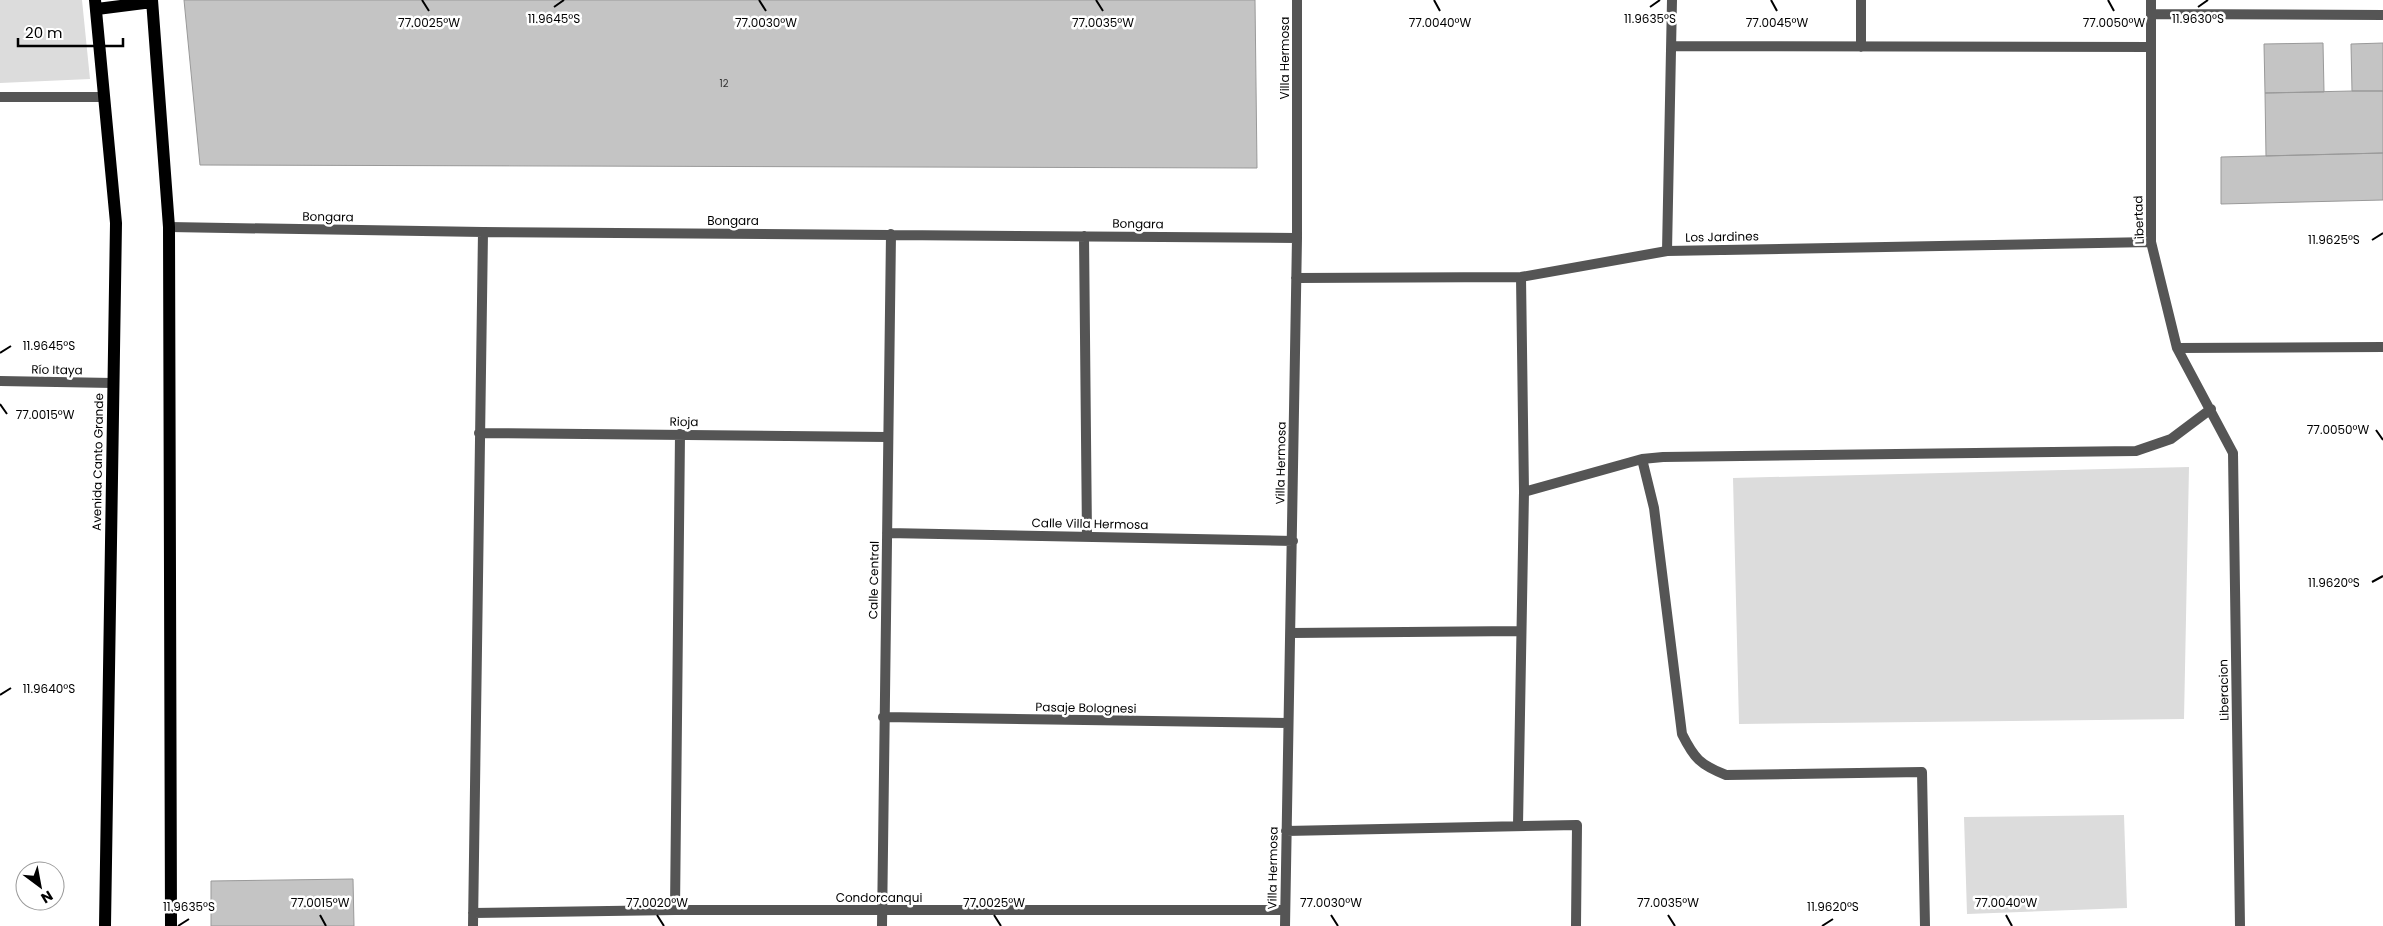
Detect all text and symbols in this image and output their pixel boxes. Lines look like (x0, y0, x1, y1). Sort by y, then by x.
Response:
text: 11.9645°S (528, 10, 580, 27)
text: 11.9635°S (1624, 10, 1676, 27)
text: 11.9630°S (2172, 10, 2224, 27)
text: 77.0025°W (398, 14, 460, 31)
text: 77.0030°W (735, 14, 797, 31)
text: 77.0035°W (1072, 14, 1134, 31)
text: 77.0040°W (1409, 14, 1471, 31)
text: 77.0045°W (1746, 14, 1808, 31)
text: 77.0050°W (2083, 14, 2145, 31)
scale bar (18, 15, 122, 47)
street label: Villa Hermosa (1276, 17, 1293, 99)
text: 20 m (25, 22, 63, 43)
house number: 12 (720, 76, 729, 91)
street label: Libertad (2129, 195, 2148, 245)
street label: Bongara (302, 208, 354, 225)
street label: Bongara (707, 212, 759, 229)
street label: Bongara (1112, 215, 1164, 232)
street label: Los Jardines (1685, 227, 1759, 246)
text: 11.9625°S (2308, 231, 2360, 248)
text: 11.9645°S (23, 337, 75, 354)
street label: Río Itaya (31, 361, 83, 378)
street label: Avenida Canto Grande (88, 393, 107, 531)
text: 77.0015°W (16, 406, 75, 423)
street label: Rioja (669, 413, 699, 430)
street label: Villa Hermosa (1271, 421, 1290, 505)
text: 77.0050°W (2307, 421, 2369, 438)
street label: Calle Villa Hermosa (1031, 514, 1149, 533)
street label: Calle Central (864, 541, 883, 619)
text: 11.9620°S (2308, 574, 2360, 591)
street label: Liberacion (2214, 659, 2233, 721)
text: 11.9640°S (23, 680, 75, 697)
street label: Pasaje Bolognesi (1035, 698, 1137, 717)
street label: Villa Hermosa (1263, 826, 1282, 910)
north arrow (15, 861, 65, 911)
text: N (37, 886, 57, 908)
street label: Condorcanqui (836, 889, 922, 906)
text: 77.0015°W (291, 894, 350, 911)
text: 77.0020°W (626, 894, 688, 911)
text: 77.0025°W (963, 894, 1025, 911)
text: 77.0030°W (1300, 894, 1362, 911)
text: 77.0035°W (1637, 894, 1699, 911)
text: 77.0040°W (1975, 894, 2037, 911)
text: 11.9635°S (163, 898, 215, 915)
text: 11.9620°S (1807, 898, 1859, 915)

